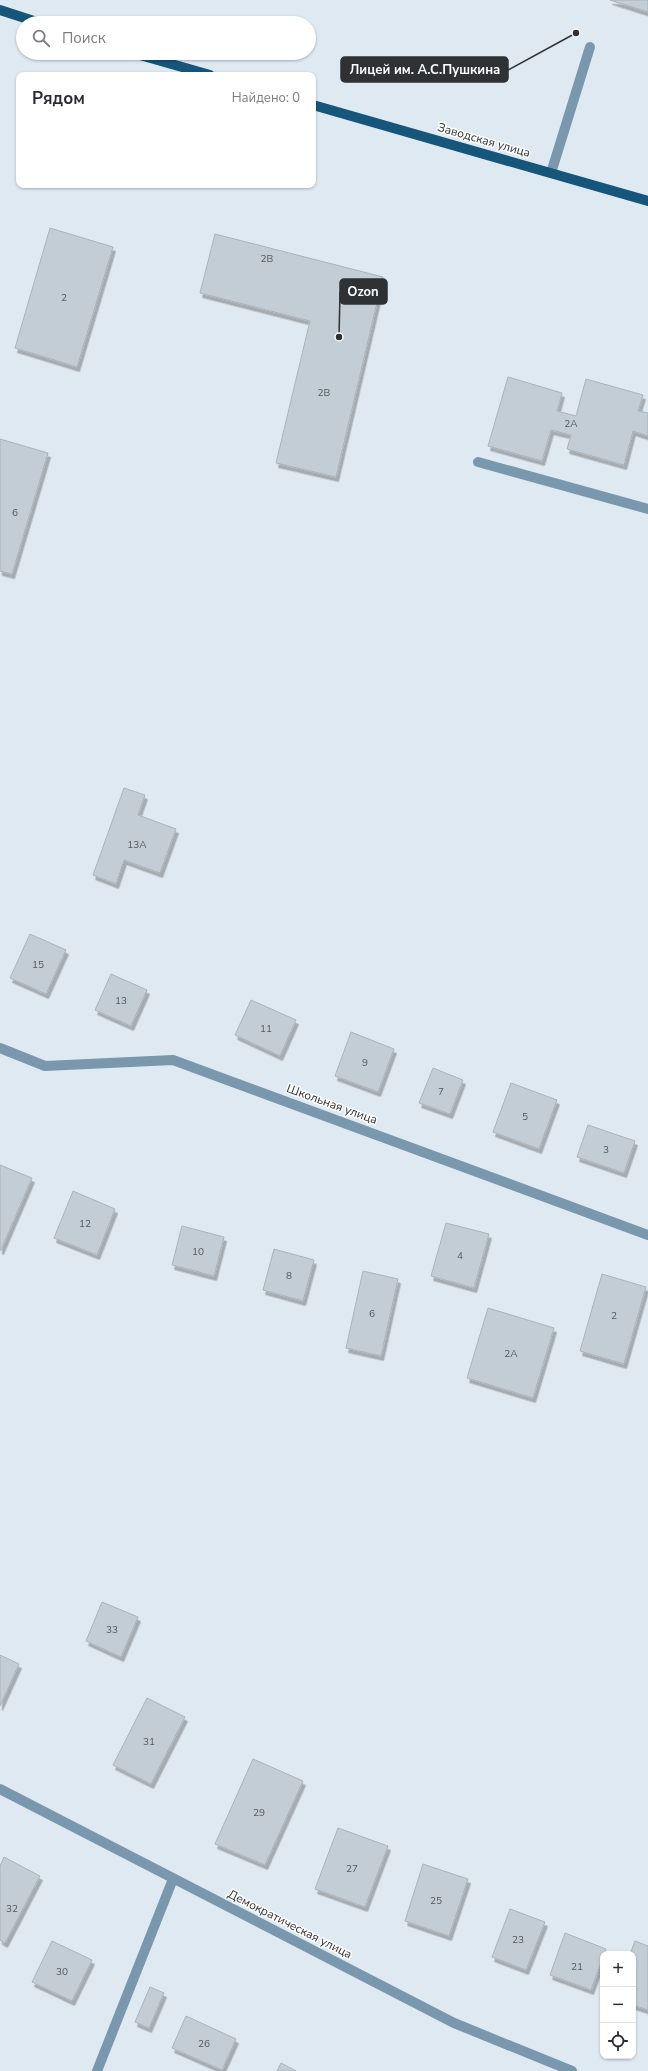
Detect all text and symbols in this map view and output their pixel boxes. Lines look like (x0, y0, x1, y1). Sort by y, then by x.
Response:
search box (16, 16, 316, 60)
icon: search (30, 27, 52, 49)
text: Поиск (62, 28, 106, 48)
callout: Лицей им. А.С.Пушкина (341, 57, 508, 82)
text: Лицей им. А.С.Пушкина (350, 61, 500, 79)
text: Рядом (32, 87, 85, 110)
text: Найдено: 0 (232, 89, 300, 107)
street label: Заводская улица (436, 119, 532, 161)
house number: 2В (261, 252, 274, 266)
callout: Ozon (340, 279, 387, 304)
text: Ozon (347, 283, 379, 301)
house number: 2 (61, 291, 67, 305)
house number: 2В (318, 386, 331, 400)
house number: 2А (564, 417, 578, 431)
house number: 6 (12, 506, 18, 520)
house number: 13А (127, 838, 147, 852)
house number: 15 (32, 958, 44, 972)
house number: 13 (115, 994, 127, 1008)
house number: 11 (260, 1022, 272, 1036)
house number: 9 (362, 1056, 368, 1070)
street label: Школьная улица (284, 1080, 380, 1128)
house number: 7 (438, 1085, 444, 1099)
house number: 5 (522, 1110, 528, 1124)
house number: 3 (603, 1143, 609, 1157)
house number: 12 (79, 1217, 91, 1231)
house number: 10 (192, 1245, 204, 1259)
house number: 4 (457, 1249, 463, 1263)
house number: 8 (286, 1269, 292, 1283)
house number: 6 (369, 1307, 375, 1321)
house number: 2 (611, 1309, 617, 1323)
house number: 2А (504, 1347, 518, 1361)
house number: 33 (106, 1623, 118, 1637)
house number: 31 (143, 1735, 155, 1749)
house number: 29 (253, 1806, 265, 1820)
house number: 27 (346, 1862, 358, 1876)
street label: Демократическая улица (225, 1886, 355, 1962)
house number: 25 (430, 1894, 442, 1908)
house number: 32 (6, 1902, 18, 1916)
house number: 23 (512, 1933, 524, 1947)
map controls (600, 1951, 636, 2059)
button: + (600, 1951, 636, 1987)
house number: 21 (571, 1960, 583, 1974)
house number: 30 (56, 1965, 68, 1979)
button: − (600, 1987, 636, 2023)
button: locate (600, 2023, 636, 2059)
house number: 26 (198, 2037, 210, 2051)

